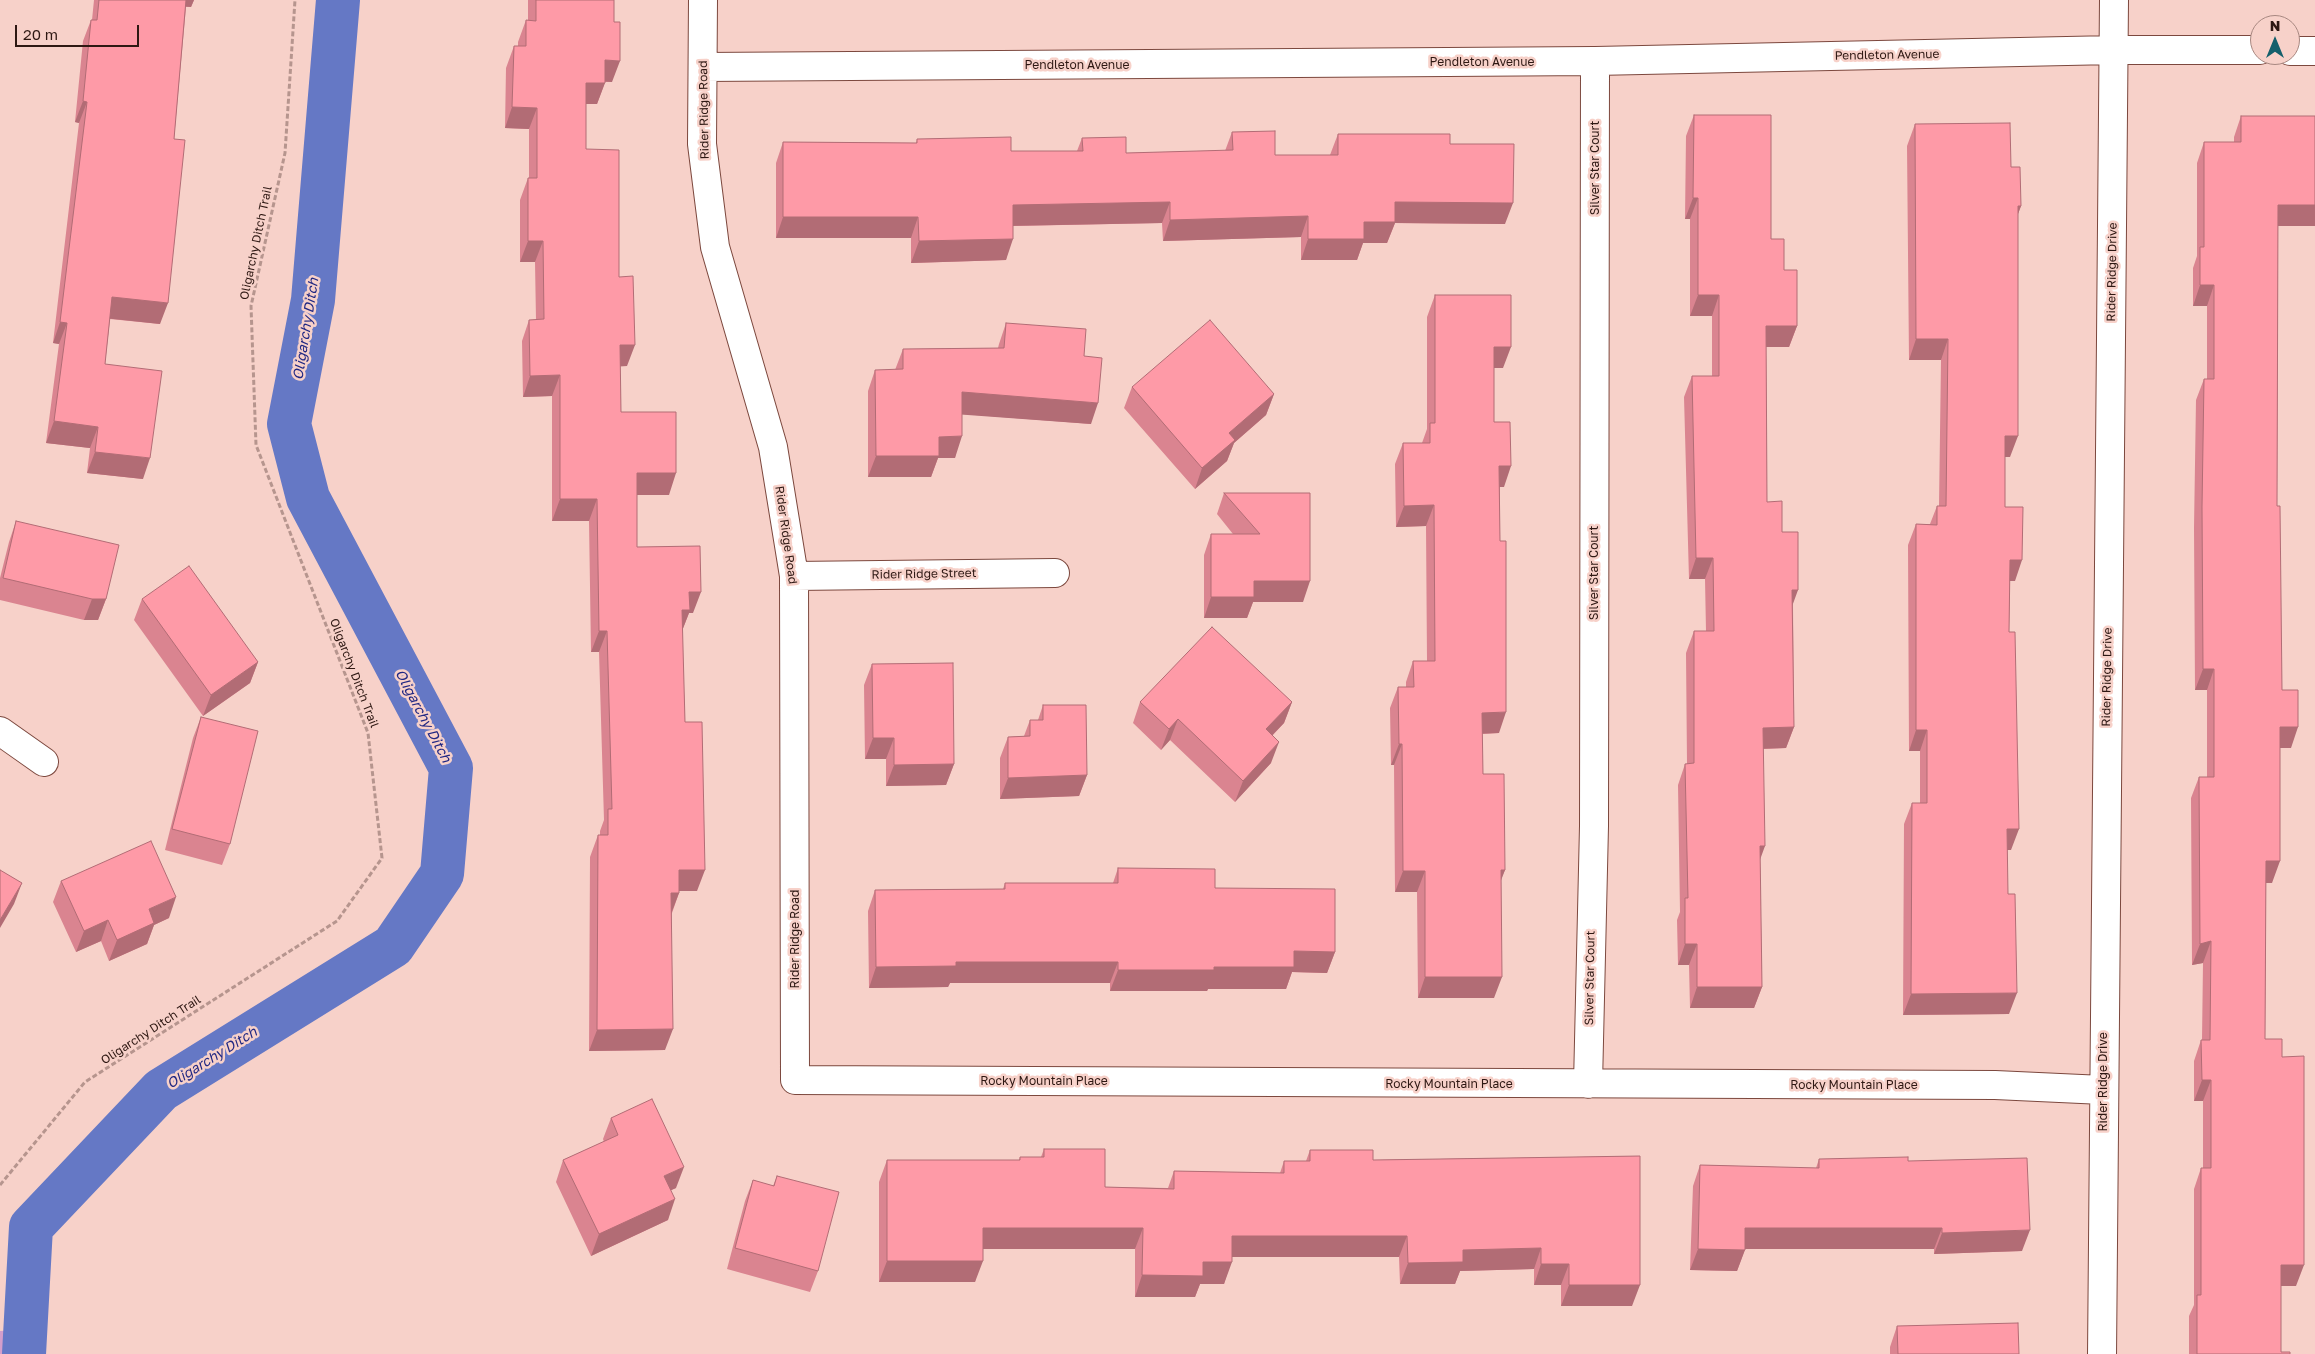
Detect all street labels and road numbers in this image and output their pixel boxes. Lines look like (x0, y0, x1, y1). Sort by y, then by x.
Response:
street label: Pendleton Avenue (1834, 47, 1940, 63)
street label: Pendleton Avenue (1430, 55, 1534, 69)
street label: Pendleton Avenue (1025, 58, 1129, 72)
street label: Rider Ridge Road (696, 60, 712, 160)
street label: Silver Star Court (1588, 121, 1602, 215)
street label: Oligarchy Ditch Trail (237, 185, 275, 301)
street label: Rider Ridge Drive (2104, 222, 2120, 322)
street label: Rider Ridge Road (772, 485, 800, 585)
street label: Silver Star Court (1587, 526, 1601, 620)
street label: Rider Ridge Street (871, 566, 977, 582)
street label: Oligarchy Ditch Trail (326, 616, 382, 730)
street label: Rider Ridge Drive (2099, 627, 2115, 727)
street label: Rider Ridge Road (788, 890, 802, 988)
street label: Silver Star Court (1582, 931, 1598, 1025)
street label: Oligarchy Ditch Trail (98, 992, 204, 1068)
street label: Rider Ridge Drive (2096, 1032, 2110, 1132)
street label: Rocky Mountain Place (980, 1074, 1108, 1088)
street label: Rocky Mountain Place (1385, 1077, 1513, 1091)
street label: Rocky Mountain Place (1790, 1078, 1918, 1092)

